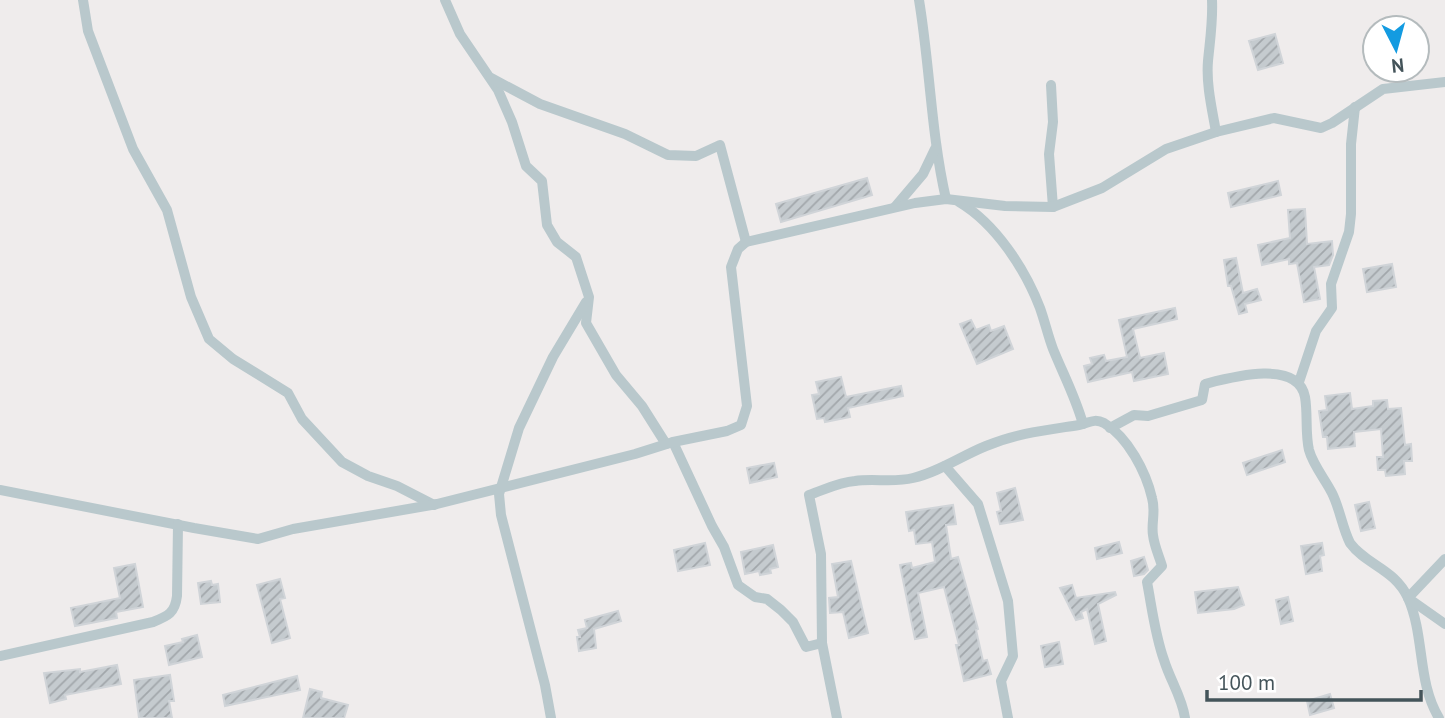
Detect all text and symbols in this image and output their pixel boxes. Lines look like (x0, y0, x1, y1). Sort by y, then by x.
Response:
north arrow (1361, 14, 1431, 84)
text: N (1390, 53, 1405, 78)
scale bar (1207, 658, 1420, 702)
text: 100 m (1218, 669, 1275, 696)

